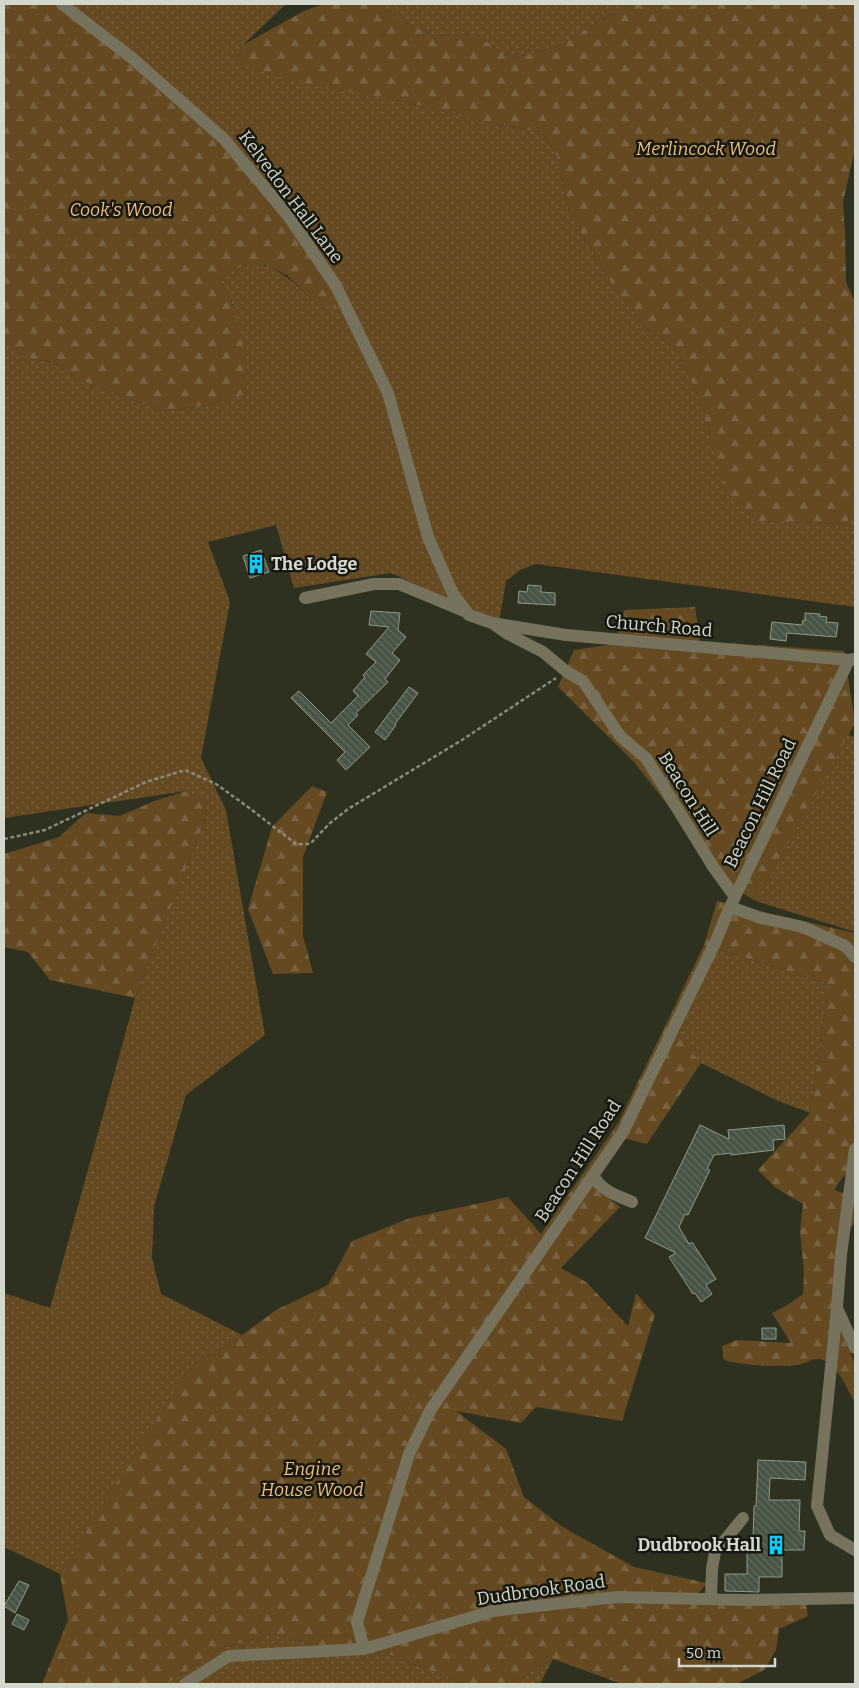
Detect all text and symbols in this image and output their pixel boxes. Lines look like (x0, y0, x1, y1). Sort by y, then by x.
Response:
street label: Kelvedon Hall Lane (234, 126, 348, 268)
park label: Merlincock Wood (636, 138, 776, 160)
park label: Cook's Wood (69, 199, 173, 221)
building icon: The Lodge (245, 553, 267, 575)
place label: The Lodge (271, 553, 358, 575)
street label: Church Road (605, 610, 714, 642)
street label: Beacon Hill Road (719, 734, 801, 871)
street label: Beacon Hill (653, 748, 723, 840)
street label: Beacon Hill Road (530, 1095, 626, 1226)
park label: Engine House Wood (260, 1458, 364, 1501)
place label: Dudbrook Hall (637, 1534, 761, 1556)
building icon: Dudbrook Hall (765, 1534, 787, 1556)
street label: Dudbrook Road (475, 1570, 607, 1610)
scale bar (679, 1636, 775, 1668)
text: 50 m (686, 1644, 722, 1662)

